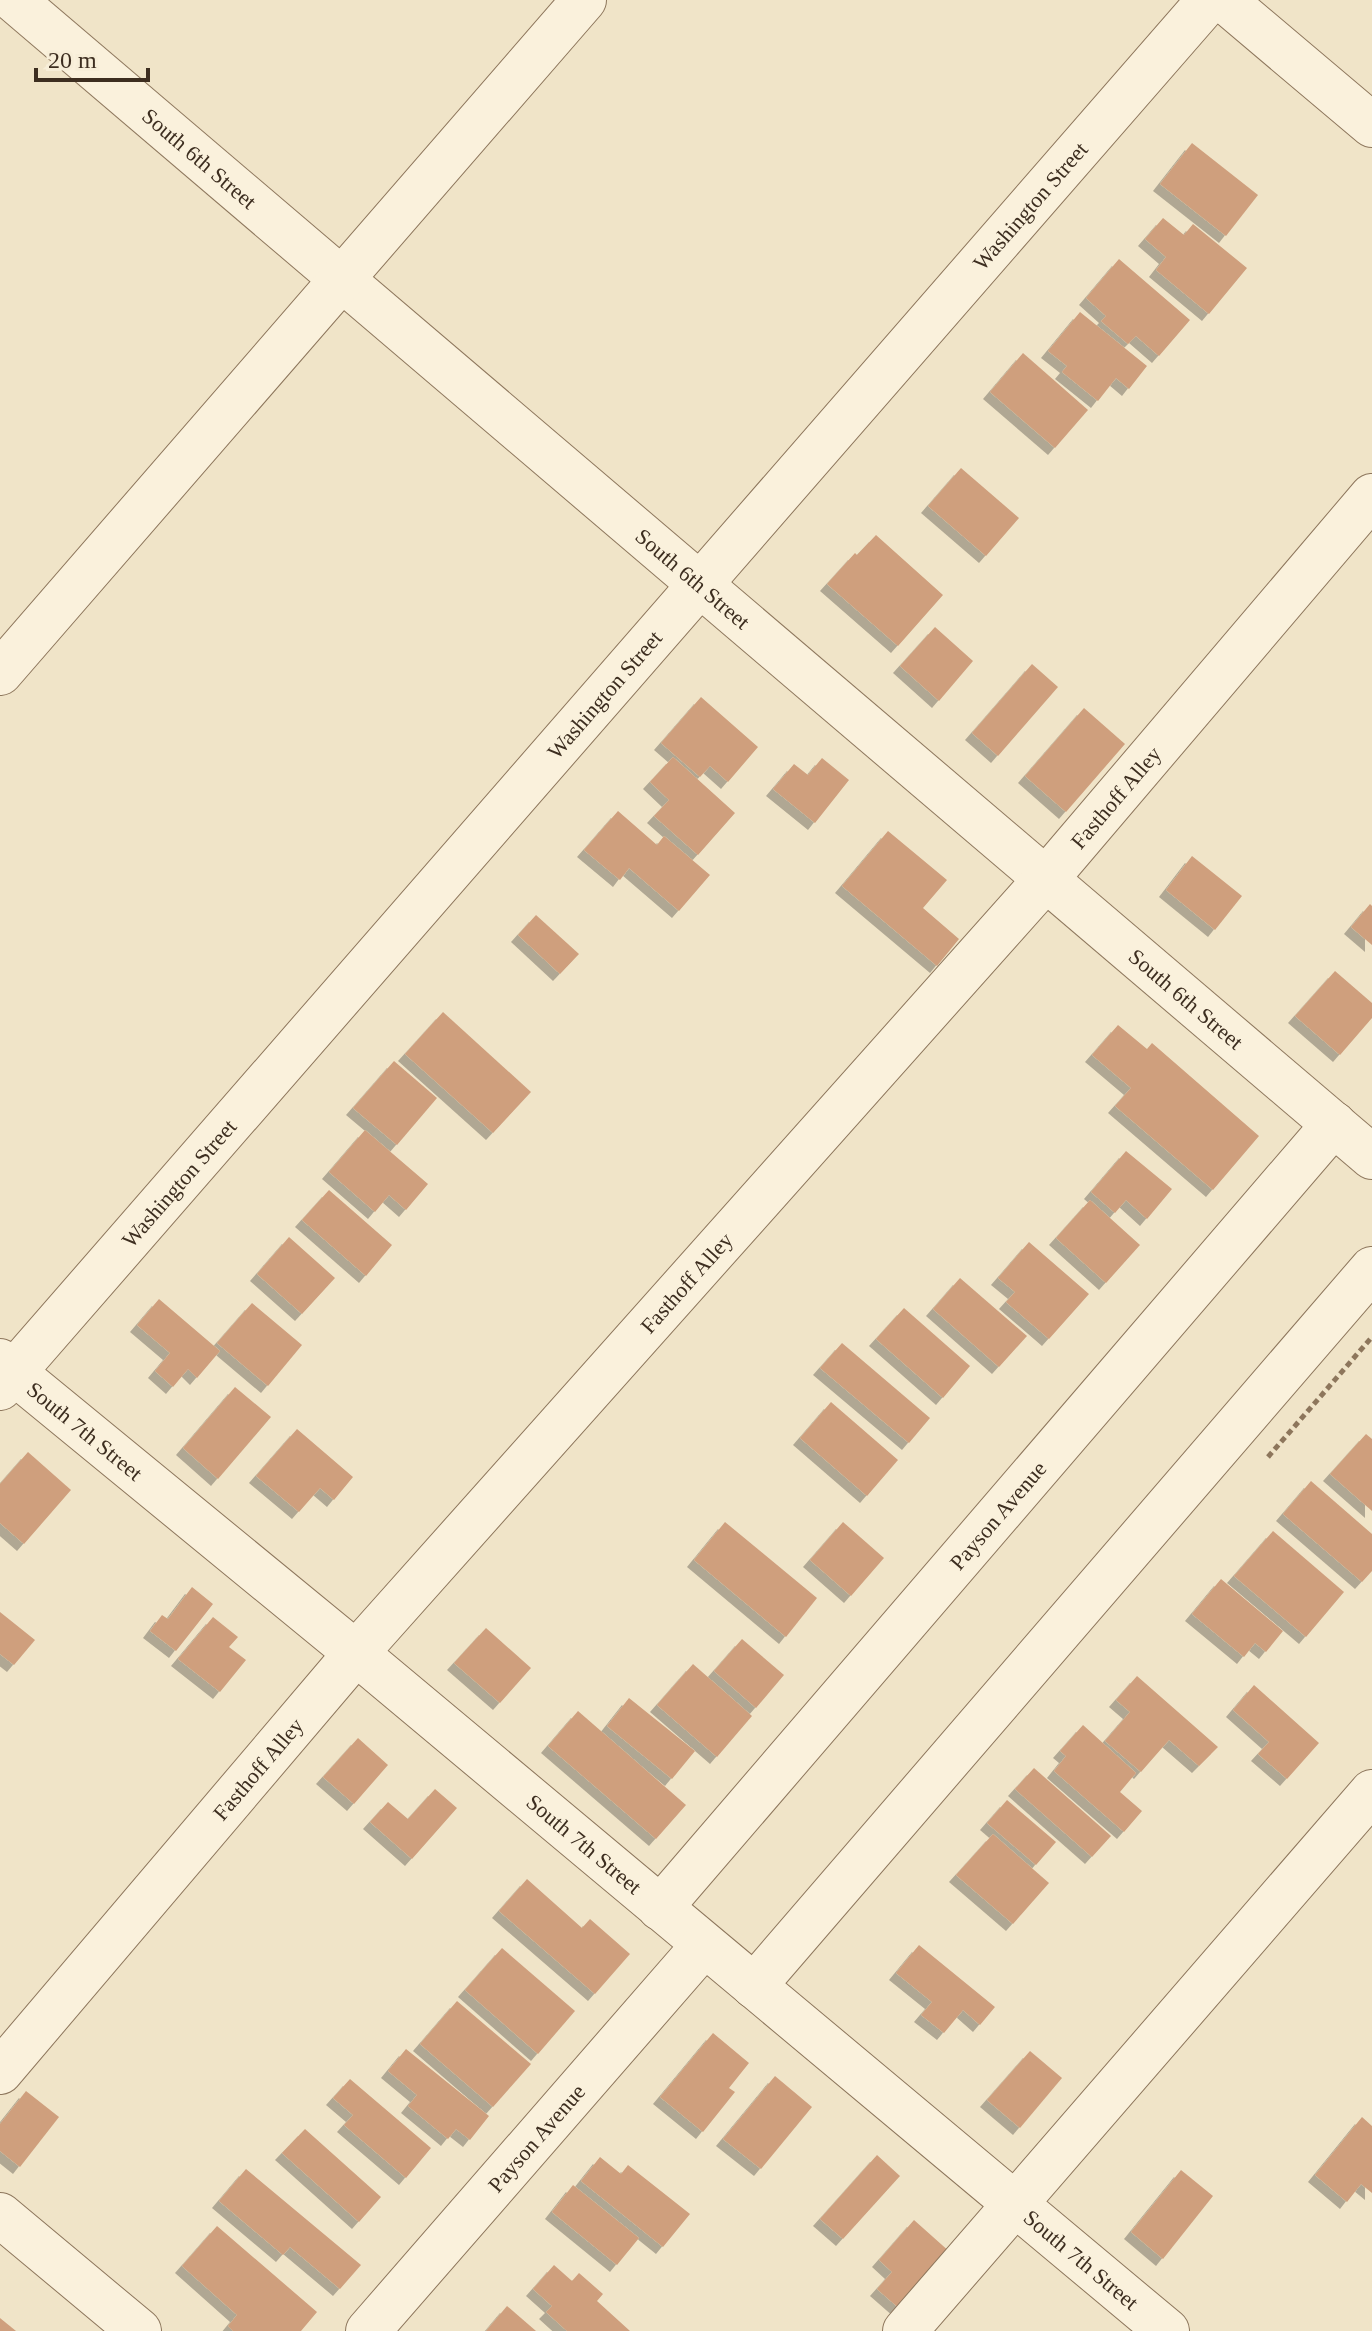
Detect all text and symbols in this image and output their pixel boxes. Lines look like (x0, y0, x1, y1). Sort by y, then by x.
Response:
scale bar (36, 32, 148, 82)
text: 20 m (48, 47, 97, 73)
street label: South 6th Street (137, 103, 262, 214)
street label: Washington Street (968, 137, 1093, 275)
street label: South 6th Street (631, 523, 755, 634)
street label: Washington Street (542, 626, 667, 764)
street label: Fasthoff Alley (1066, 741, 1166, 854)
street label: South 6th Street (1124, 944, 1248, 1055)
street label: Washington Street (117, 1114, 241, 1252)
street label: Fasthoff Alley (635, 1228, 738, 1338)
street label: South 7th Street (22, 1376, 148, 1486)
street label: Payson Avenue (945, 1456, 1051, 1575)
street label: Fasthoff Alley (208, 1713, 308, 1825)
street label: South 7th Street (522, 1789, 646, 1899)
street label: Payson Avenue (483, 2079, 590, 2197)
street label: South 7th Street (1019, 2205, 1144, 2315)

